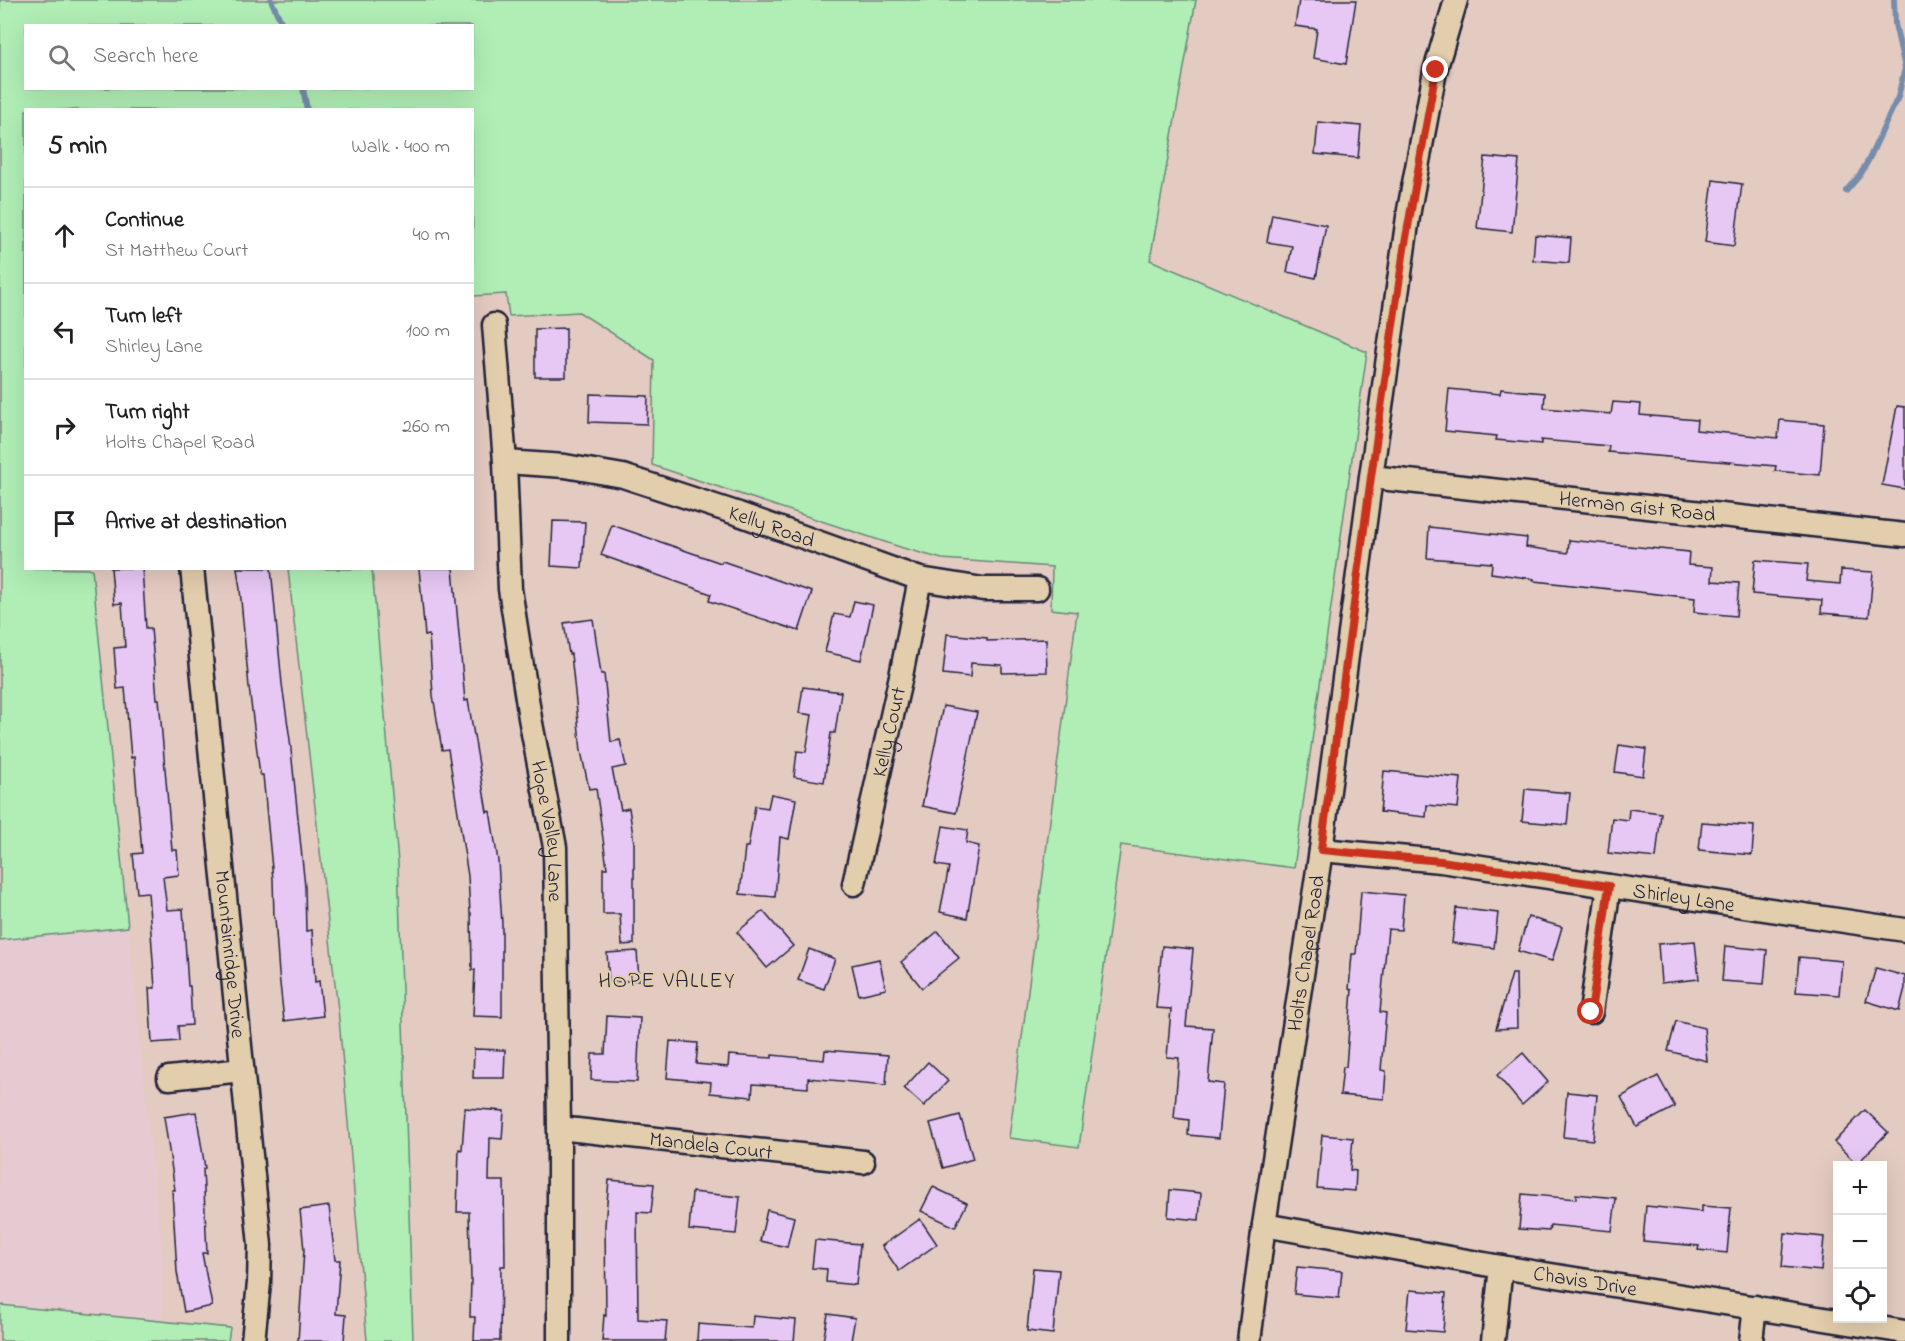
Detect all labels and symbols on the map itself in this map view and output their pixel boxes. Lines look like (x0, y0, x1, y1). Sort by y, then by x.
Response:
route end (1422, 56, 1448, 82)
street label: Herman Gist Road (1558, 485, 1717, 531)
street label: Kelly Road (724, 499, 818, 557)
street label: Kelly Court (866, 684, 915, 780)
street label: Hope Valley Lane (522, 758, 569, 903)
street label: Mountainridge Drive (205, 869, 252, 1040)
street label: Holts Chapel Road (1281, 873, 1334, 1033)
street label: Shirley Lane (1631, 877, 1737, 922)
district label: HOPE VALLEY (598, 966, 736, 998)
route start (1577, 998, 1603, 1024)
street label: Mandela Court (648, 1125, 774, 1169)
street label: Chavis Drive (1531, 1259, 1639, 1306)

